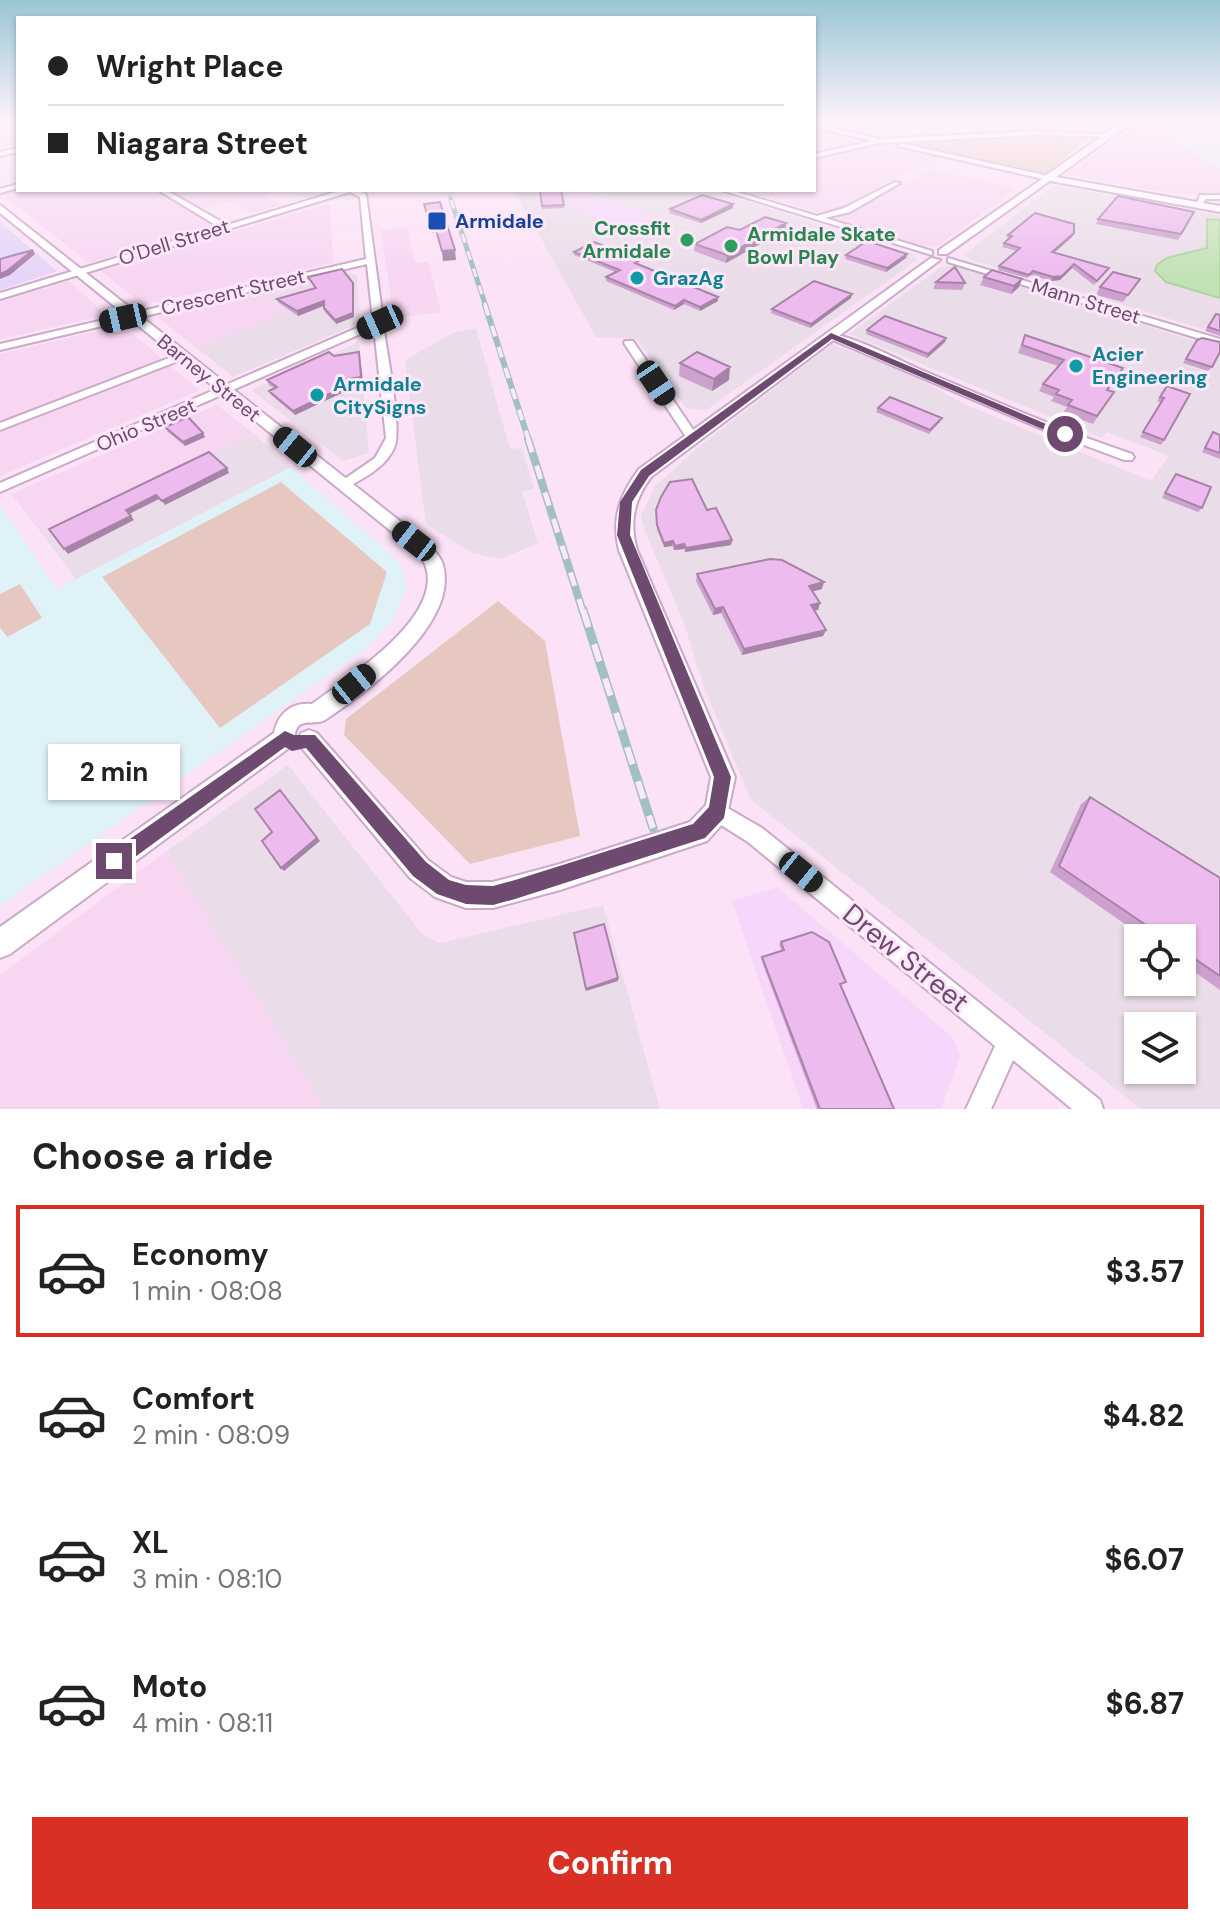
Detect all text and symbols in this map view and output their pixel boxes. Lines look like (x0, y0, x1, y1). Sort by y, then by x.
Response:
text: Wright Place (96, 47, 284, 86)
text: Niagara Street (96, 124, 308, 163)
place label: Armidale (455, 208, 544, 234)
marker: Armidale (426, 210, 448, 232)
street label: O'Dell Street (115, 213, 233, 271)
place label: Crossfit Armidale (582, 215, 671, 264)
place label: Armidale Skate Bowl Play (747, 221, 896, 270)
marker: Crossfit Armidale (678, 231, 696, 249)
marker: Armidale Skate Bowl Play (722, 237, 740, 255)
street label: Crescent Street (159, 263, 308, 321)
place label: GrazAg (653, 265, 724, 291)
marker: GrazAg (628, 269, 646, 287)
street label: Mann Street (1028, 272, 1144, 330)
car (97, 301, 149, 335)
car (353, 301, 407, 343)
street label: Barney Street (152, 328, 266, 428)
place label: Acier Engineering (1092, 341, 1208, 390)
car (633, 356, 679, 410)
marker: Acier Engineering (1067, 357, 1085, 375)
place label: Armidale CitySigns (333, 371, 426, 420)
marker: Armidale CitySigns (308, 386, 326, 404)
street label: Ohio Street (92, 392, 200, 458)
route start (1047, 416, 1083, 452)
car (269, 423, 321, 471)
car (388, 517, 440, 565)
car (328, 660, 380, 708)
callout: 2 min (48, 745, 180, 801)
text: 2 min (80, 755, 148, 789)
route end (96, 843, 132, 879)
car (775, 848, 827, 896)
street label: Drew Street (835, 896, 977, 1020)
map controls (1124, 924, 1196, 1084)
button: locate (1124, 924, 1196, 996)
button: layers (1124, 1012, 1196, 1084)
text: Choose a ride (32, 1133, 273, 1180)
icon: car (36, 1235, 108, 1307)
text: Economy (132, 1235, 269, 1274)
text: $3.57 (1106, 1252, 1184, 1291)
text: 1 min · 08:08 (132, 1274, 283, 1308)
icon: car (36, 1379, 108, 1451)
text: Comfort (132, 1379, 255, 1418)
text: $4.82 (1103, 1396, 1184, 1435)
text: 2 min · 08:09 (132, 1418, 290, 1452)
icon: car (36, 1523, 108, 1595)
text: XL (132, 1523, 169, 1562)
text: $6.07 (1104, 1540, 1184, 1579)
text: 3 min · 08:10 (132, 1562, 282, 1596)
icon: car (36, 1667, 108, 1739)
text: Moto (132, 1667, 207, 1706)
text: $6.87 (1106, 1684, 1184, 1723)
text: 4 min · 08:11 (132, 1706, 273, 1740)
button: Confirm (32, 1817, 1188, 1909)

